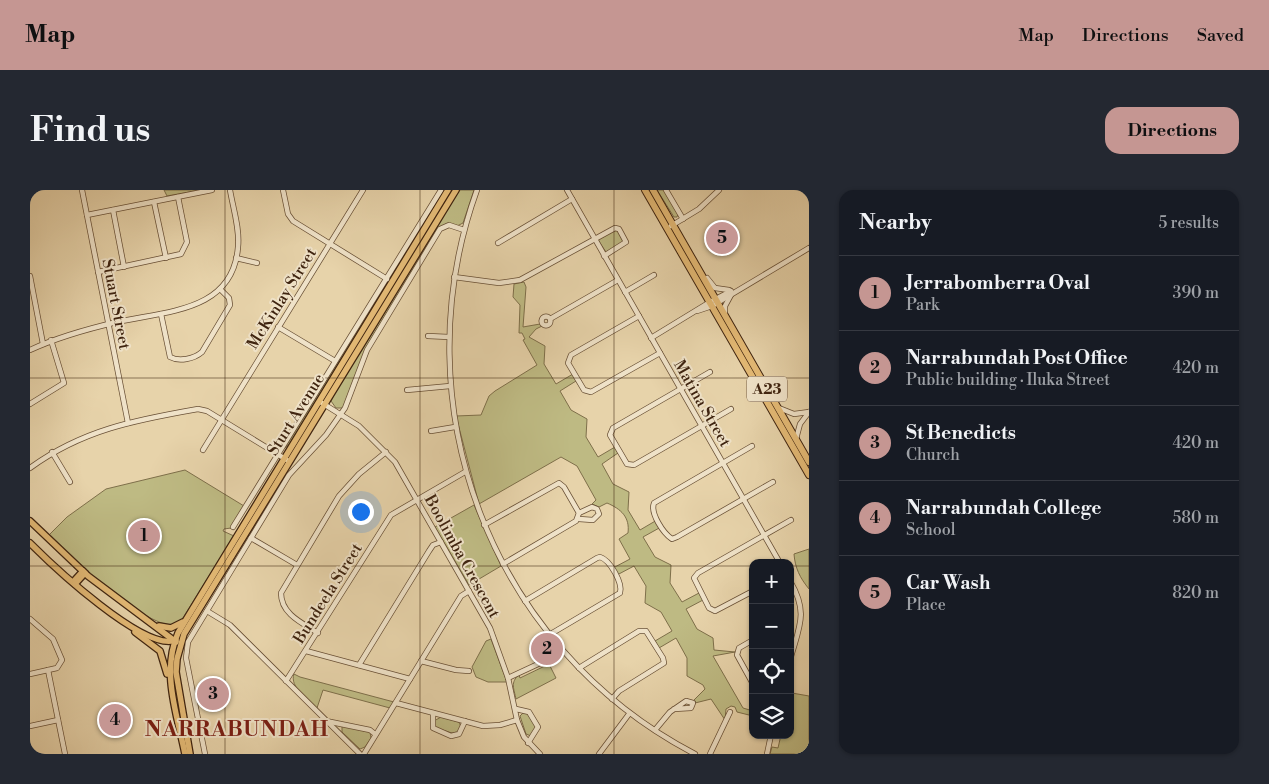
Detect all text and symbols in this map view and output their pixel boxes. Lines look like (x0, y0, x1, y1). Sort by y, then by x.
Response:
text: Map (25, 20, 75, 50)
text: Map (1018, 24, 1054, 47)
text: Directions (1082, 24, 1169, 47)
text: Saved (1197, 24, 1244, 47)
button: Directions (1105, 107, 1239, 154)
text: Find us (30, 109, 150, 152)
text: Nearby (859, 210, 932, 236)
text: 5 results (1158, 213, 1219, 233)
pin: 5 (706, 219, 738, 257)
street label: McKinlay Street (243, 244, 321, 353)
street label: Stuart Street (97, 257, 135, 352)
text: Jerrabomberra Oval (906, 271, 1090, 295)
text: 1 (871, 283, 879, 303)
text: 390 m (1173, 283, 1219, 303)
text: Park (906, 295, 939, 315)
text: Narrabundah Post Office (906, 346, 1128, 370)
street label: Matina Street (669, 356, 735, 451)
text: 2 (870, 358, 880, 378)
text: 420 m (1172, 358, 1219, 378)
street label: Sturt Avenue (263, 370, 329, 459)
text: Public building · Iluka Street (906, 370, 1110, 390)
road number: A23 (747, 376, 787, 402)
text: St Benedicts (906, 421, 1016, 445)
text: 3 (870, 433, 880, 453)
text: 420 m (1172, 433, 1219, 453)
text: Church (906, 445, 960, 465)
street label: Boolimba Crescent (419, 490, 504, 622)
text: Narrabundah College (906, 496, 1101, 520)
your location (348, 499, 374, 525)
text: 4 (870, 508, 880, 528)
text: 580 m (1172, 508, 1219, 528)
pin: 1 (128, 517, 160, 555)
text: School (906, 520, 955, 540)
street label: Bundeela Street (288, 539, 367, 648)
map controls (749, 559, 794, 739)
button: + (749, 559, 794, 604)
text: Car Wash (906, 571, 990, 595)
text: 5 (870, 583, 880, 603)
text: 820 m (1172, 583, 1219, 603)
text: Place (906, 595, 946, 615)
button: − (749, 604, 794, 649)
pin: 2 (531, 630, 563, 668)
button: locate (749, 649, 794, 694)
pin: 3 (197, 675, 229, 713)
button: layers (749, 694, 794, 739)
pin: 4 (99, 701, 131, 739)
district label: NARRABUNDAH (145, 717, 329, 743)

